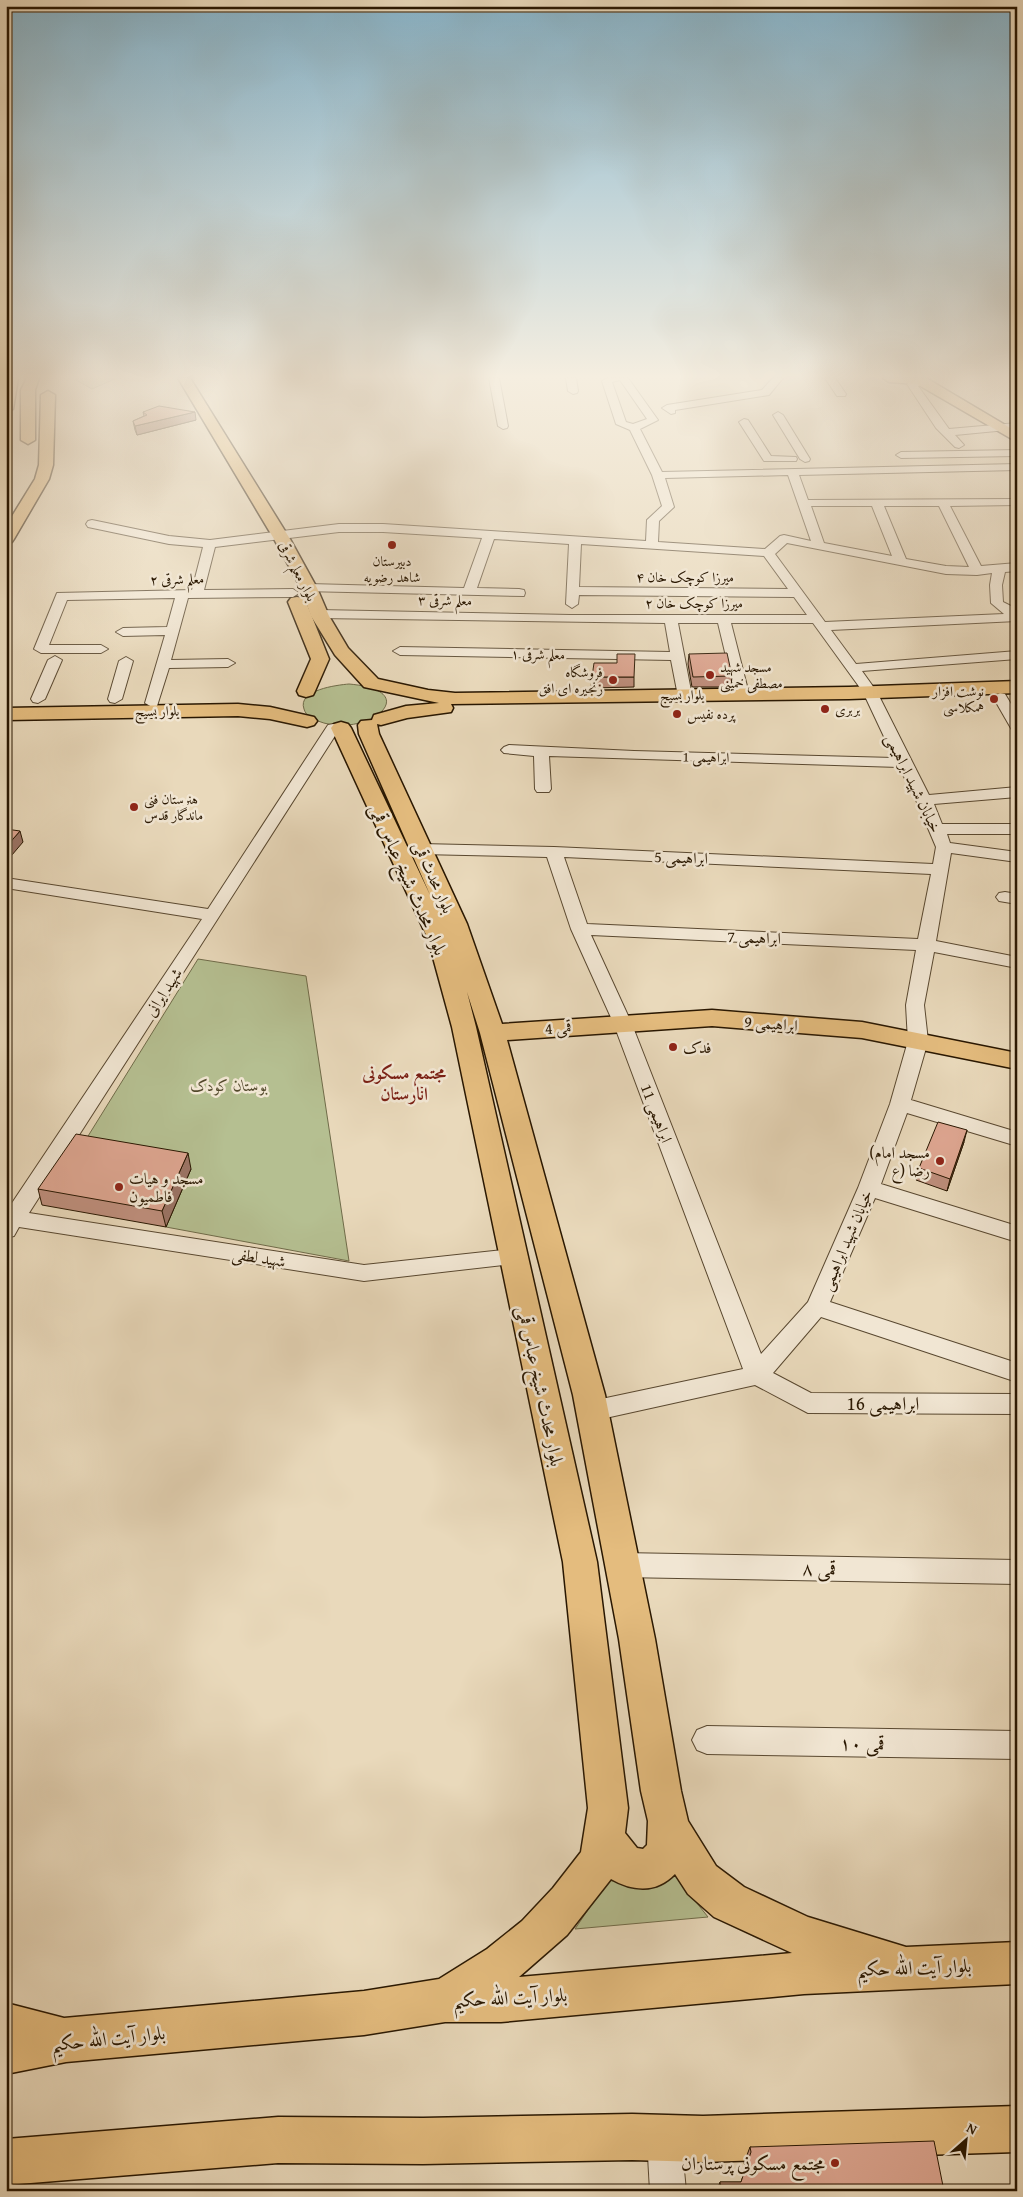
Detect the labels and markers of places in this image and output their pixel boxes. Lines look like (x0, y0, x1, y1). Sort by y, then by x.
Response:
marker: دبیرستان شاهد رضویه (386, 539, 398, 551)
place label: دبیرستان شاهد رضویه (363, 551, 421, 587)
place label: مسجد شهید مصطفی خمینی (720, 657, 783, 694)
place label: فروشگاه زنجیره ای افق (539, 662, 603, 698)
marker: مسجد شهید مصطفی خمینی (704, 669, 716, 681)
marker: فروشگاه زنجیره ای افق (607, 674, 619, 686)
place label: نوشت افزار همکلاسی (931, 681, 984, 717)
marker: نوشت افزار همکلاسی (988, 693, 1000, 705)
place label: بربری (835, 699, 861, 719)
marker: بربری (819, 703, 831, 715)
place label: پرده نفیس (687, 704, 736, 724)
marker: پرده نفیس (671, 708, 683, 720)
place label: هنرستان فنی ماندگار قدس (144, 789, 203, 825)
marker: هنرستان فنی ماندگار قدس (128, 801, 140, 813)
place label: فدک (683, 1035, 711, 1059)
marker: فدک (667, 1041, 679, 1053)
place label: (مسجد امام رضا (ع (869, 1140, 930, 1184)
marker: (مسجد امام رضا (ع (934, 1155, 946, 1167)
place label: مسجد و هیات فاطمیون (129, 1166, 203, 1208)
marker: مسجد و هیات فاطمیون (113, 1181, 125, 1193)
place label: مجتمع مسکونی پرستاران (681, 2149, 825, 2181)
marker: مجتمع مسکونی پرستاران (829, 2157, 841, 2169)

